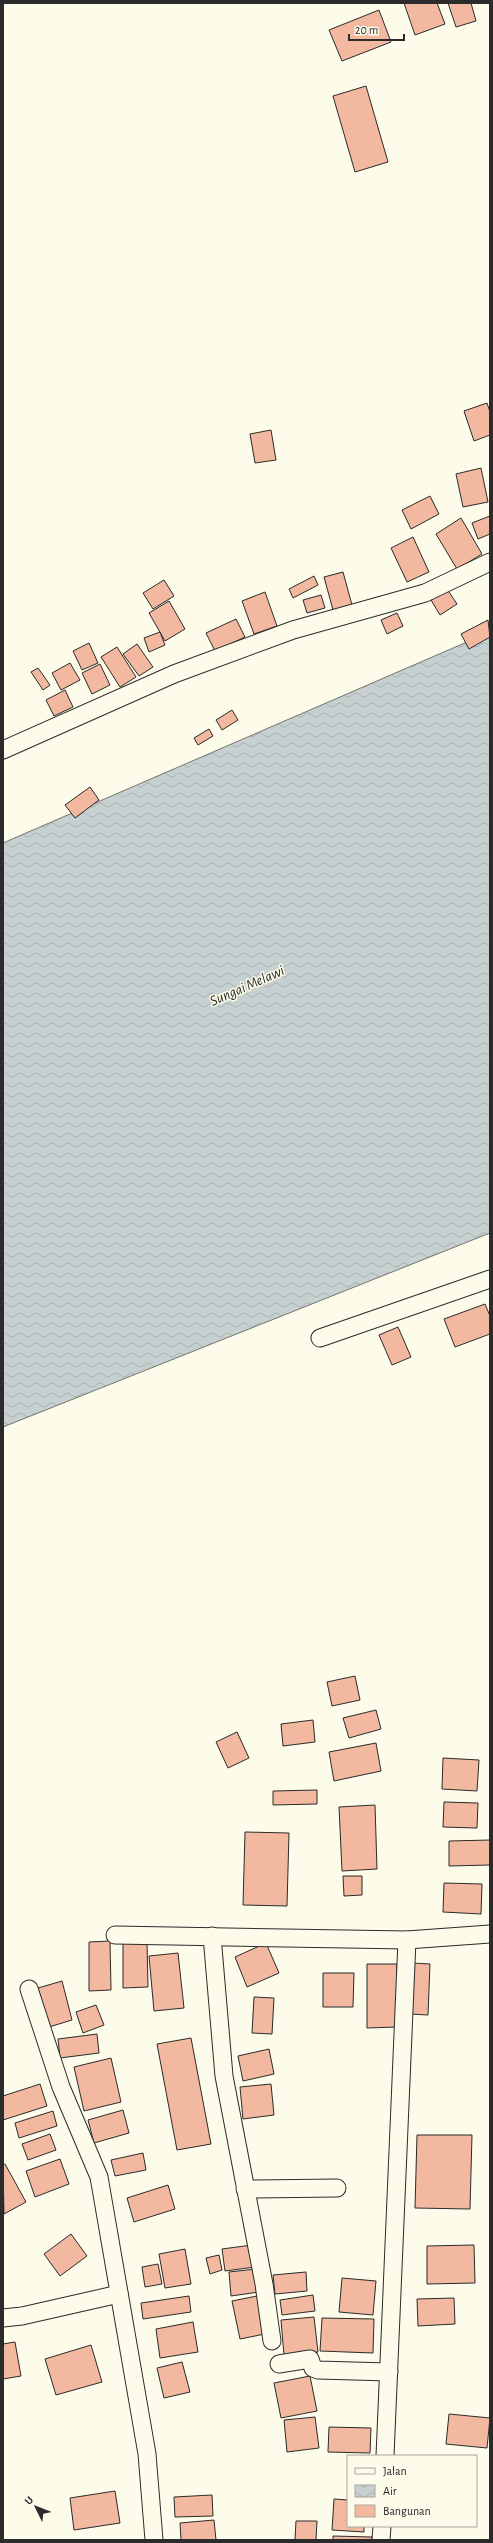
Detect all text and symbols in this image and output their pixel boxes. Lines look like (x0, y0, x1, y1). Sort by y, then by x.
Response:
scale bar (349, 16, 404, 42)
text: 20 m (355, 24, 378, 36)
water label: Sungai Melawi (208, 963, 286, 1009)
legend (347, 2455, 477, 2527)
text: Jalan (383, 2465, 407, 2477)
text: Air (383, 2485, 397, 2497)
north arrow (16, 2487, 56, 2527)
text: U (23, 2494, 35, 2507)
text: Bangunan (383, 2505, 431, 2517)

